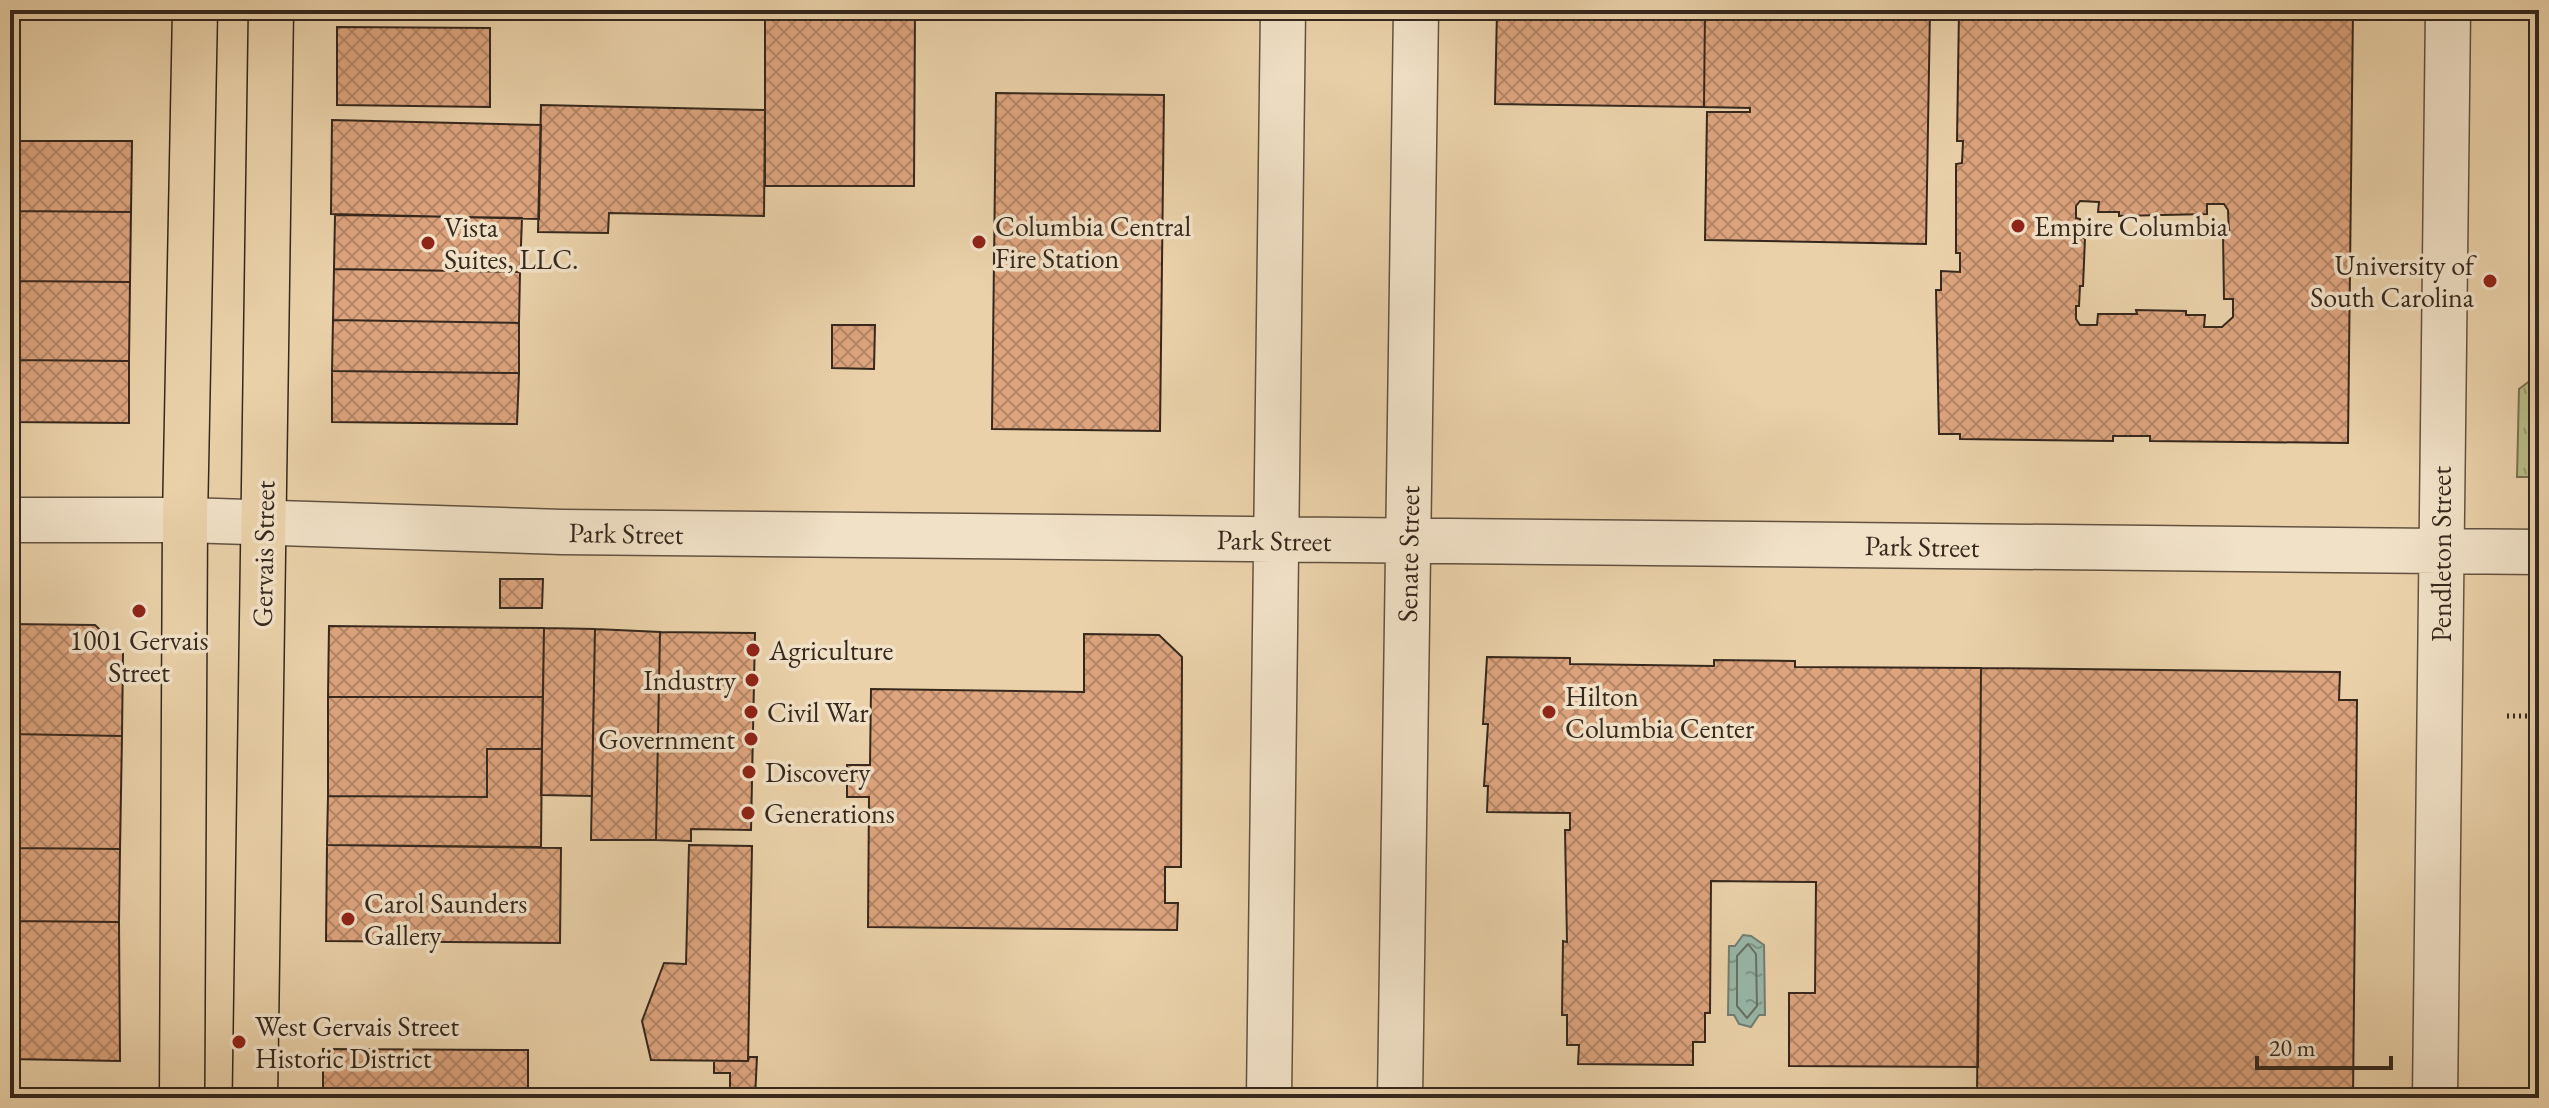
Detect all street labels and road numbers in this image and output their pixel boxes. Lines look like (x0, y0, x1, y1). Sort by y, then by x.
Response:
street label: Pendleton Street (2423, 466, 2459, 642)
street label: Gervais Street (244, 480, 282, 628)
street label: Senate Street (1389, 485, 1427, 623)
street label: Park Street (568, 514, 684, 552)
street label: Park Street (1216, 521, 1332, 559)
street label: Park Street (1864, 527, 1980, 565)

